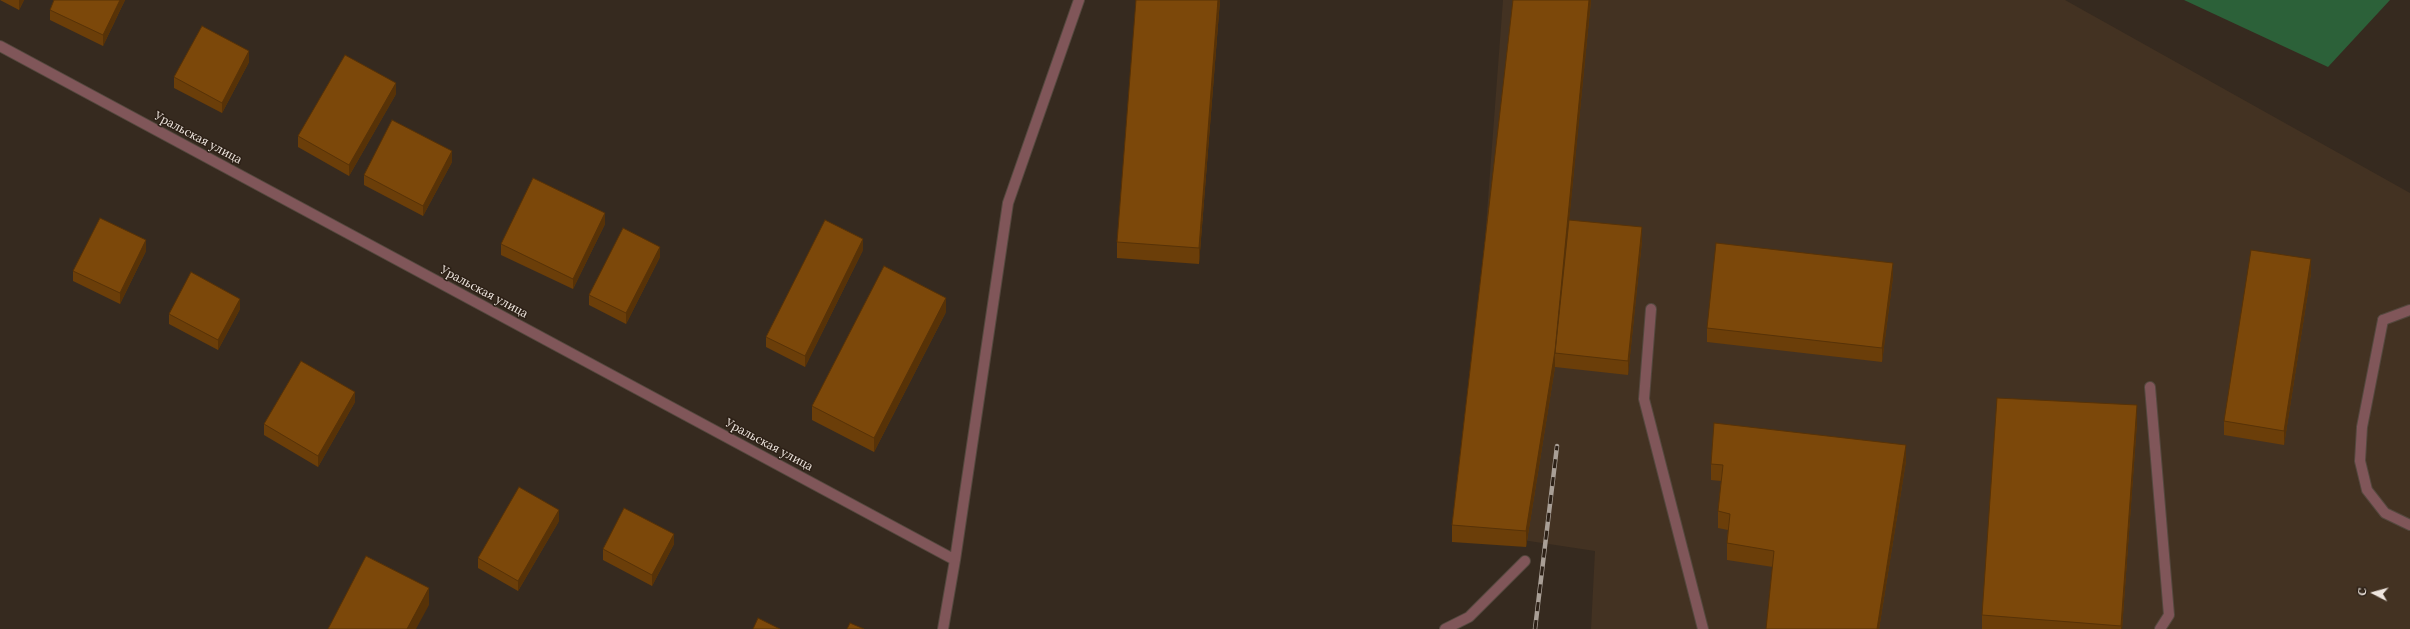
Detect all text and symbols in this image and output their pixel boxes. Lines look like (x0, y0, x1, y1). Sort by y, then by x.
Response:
street label: Уральская улица (152, 109, 244, 167)
street label: Уральская улица (438, 263, 530, 321)
street label: Уральская улица (723, 416, 815, 474)
north arrow (2354, 573, 2394, 613)
text: С (2355, 587, 2369, 596)

